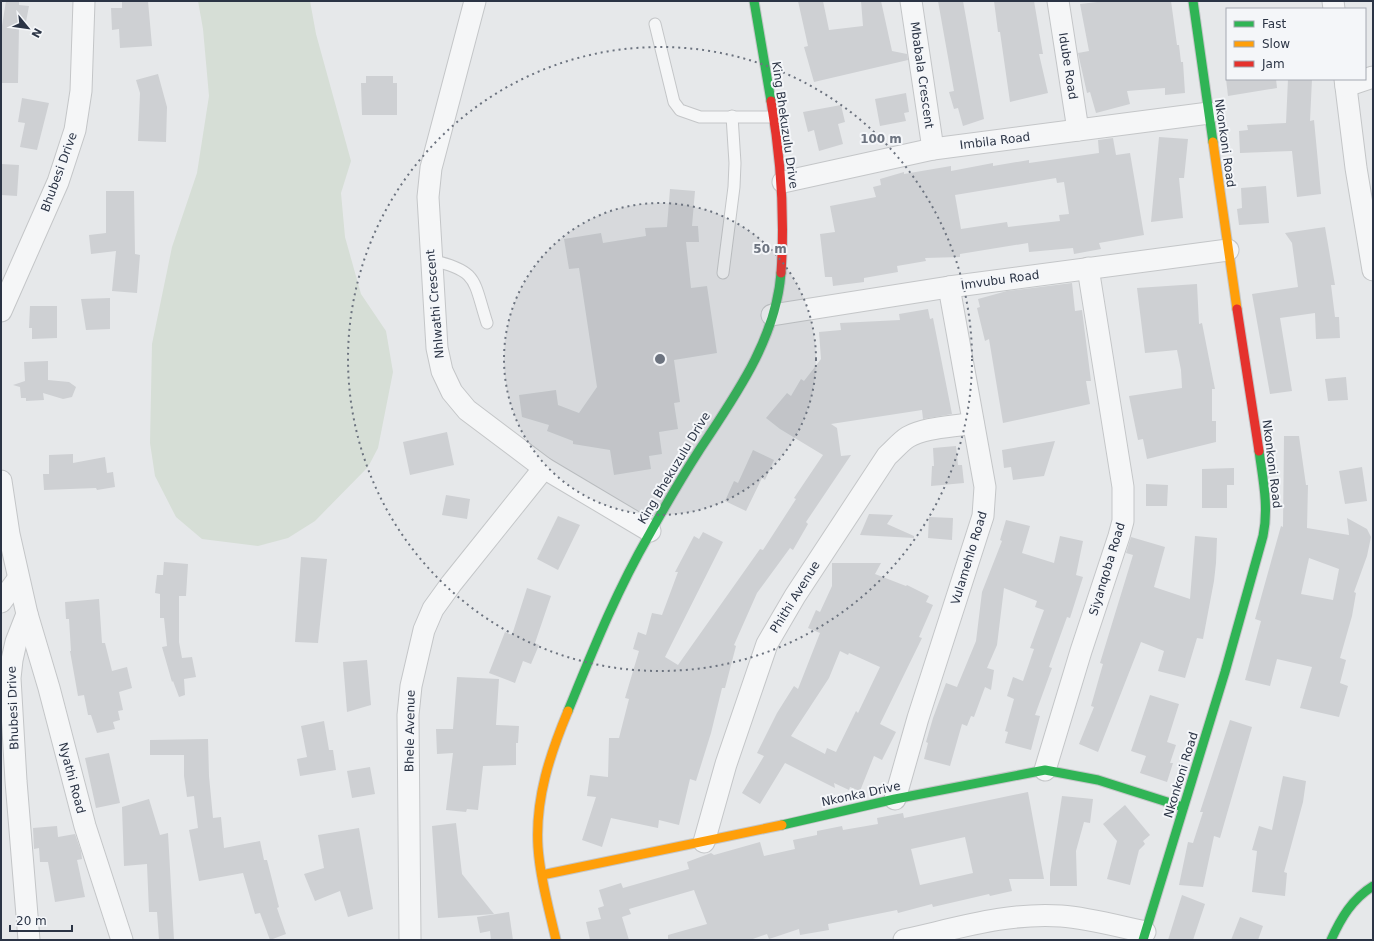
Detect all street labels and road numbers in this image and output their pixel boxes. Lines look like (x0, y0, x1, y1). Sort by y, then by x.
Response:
street label: Mbabala Crescent (908, 21, 936, 130)
street label: Idube Road (1056, 31, 1080, 101)
street label: King Bhekuzulu Drive (769, 61, 801, 189)
street label: Nkonkoni Road (1212, 98, 1238, 188)
street label: Bhubesi Drive (38, 130, 80, 214)
street label: Imbila Road (959, 130, 1031, 152)
street label: Nhlwathi Crescent (423, 249, 447, 359)
street label: Imvubu Road (960, 268, 1040, 292)
street label: King Bhekuzulu Drive (635, 409, 713, 527)
street label: Nkonkoni Road (1260, 419, 1284, 509)
street label: Vulamehlo Road (948, 510, 990, 606)
street label: Siyanqoba Road (1086, 521, 1128, 617)
street label: Phithi Avenue (767, 558, 823, 636)
street label: Bhubesi Drive (5, 666, 21, 750)
street label: Bhele Avenue (402, 690, 418, 772)
street label: Nkonkoni Road (1161, 730, 1201, 820)
street label: Nyathi Road (56, 741, 88, 815)
street label: Nkonka Drive (820, 779, 902, 809)

